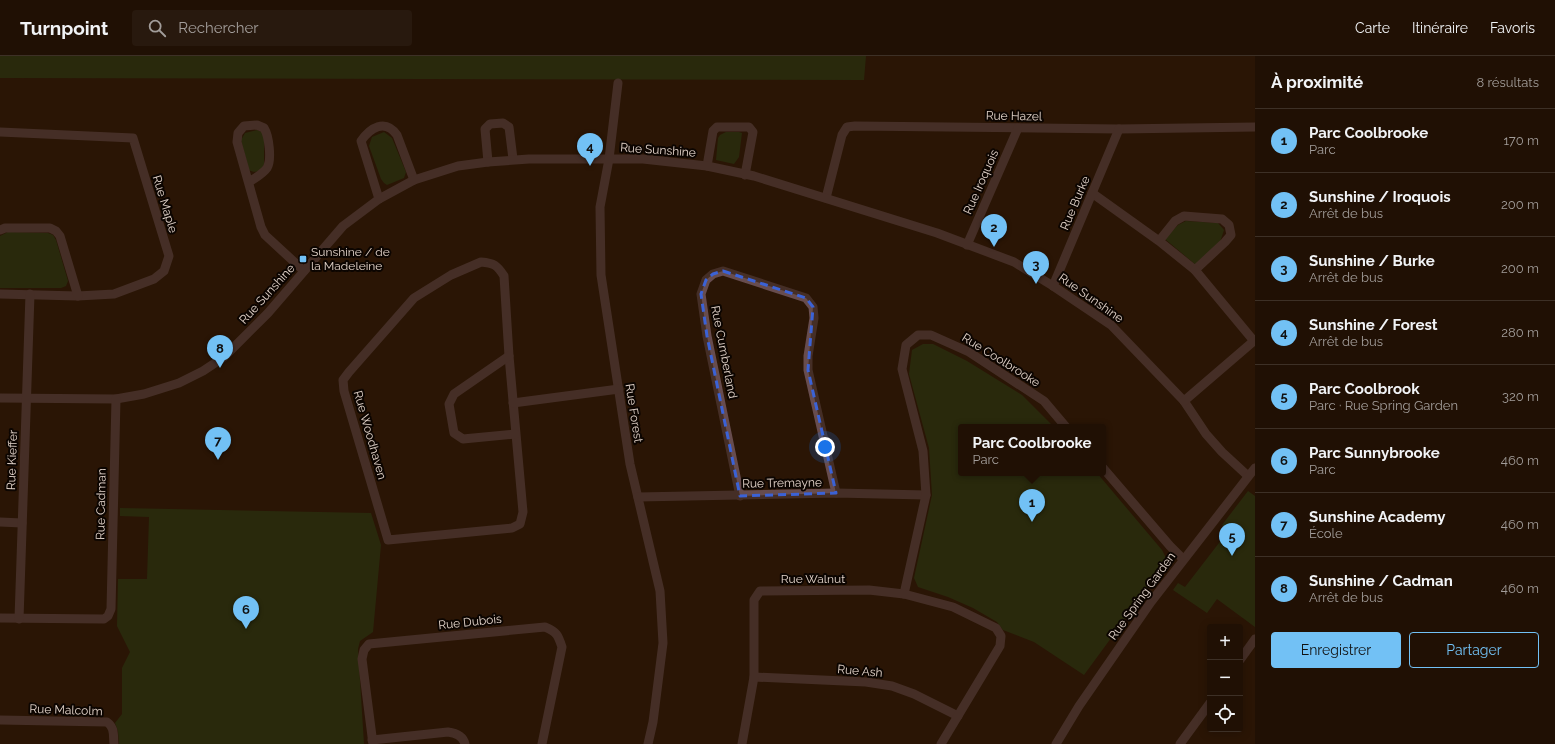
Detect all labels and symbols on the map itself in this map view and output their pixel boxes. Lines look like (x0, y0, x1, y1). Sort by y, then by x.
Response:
street label: Rue Hazel (986, 109, 1043, 124)
pin: 4 (577, 133, 603, 166)
street label: Rue Sunshine (620, 140, 696, 160)
street label: Rue Iroquois (961, 147, 1002, 216)
street label: Rue Maple (150, 173, 180, 235)
street label: Rue Burke (1057, 174, 1093, 232)
pin: 2 (981, 214, 1007, 247)
place label: Sunshine / de la Madeleine (311, 245, 390, 273)
pin: 3 (1023, 251, 1049, 284)
marker: Sunshine / de la Madeleine (298, 254, 308, 264)
street label: Rue Sunshine (236, 261, 298, 327)
street label: Rue Sunshine (1056, 271, 1126, 325)
street label: Rue Cumberland (708, 304, 740, 400)
street label: Rue Coolbrooke (959, 330, 1043, 390)
pin: 8 (207, 335, 233, 368)
street label: Rue Forest (622, 382, 646, 444)
street label: Rue Woodhaven (351, 389, 389, 481)
pin: 7 (205, 427, 231, 460)
street label: Rue Kieffer (4, 429, 20, 490)
your location (815, 437, 835, 457)
street label: Rue Cadman (93, 468, 109, 540)
street label: Rue Tremayne (742, 475, 822, 491)
pin: 1 (1019, 489, 1045, 522)
pin: 5 (1219, 523, 1245, 556)
street label: Rue Spring Garden (1106, 550, 1178, 642)
street label: Rue Walnut (781, 572, 845, 586)
pin: 6 (233, 596, 259, 629)
street label: Rue Dubois (438, 612, 503, 632)
street label: Rue Ash (837, 662, 883, 680)
street label: Rue Malcolm (29, 702, 103, 718)

